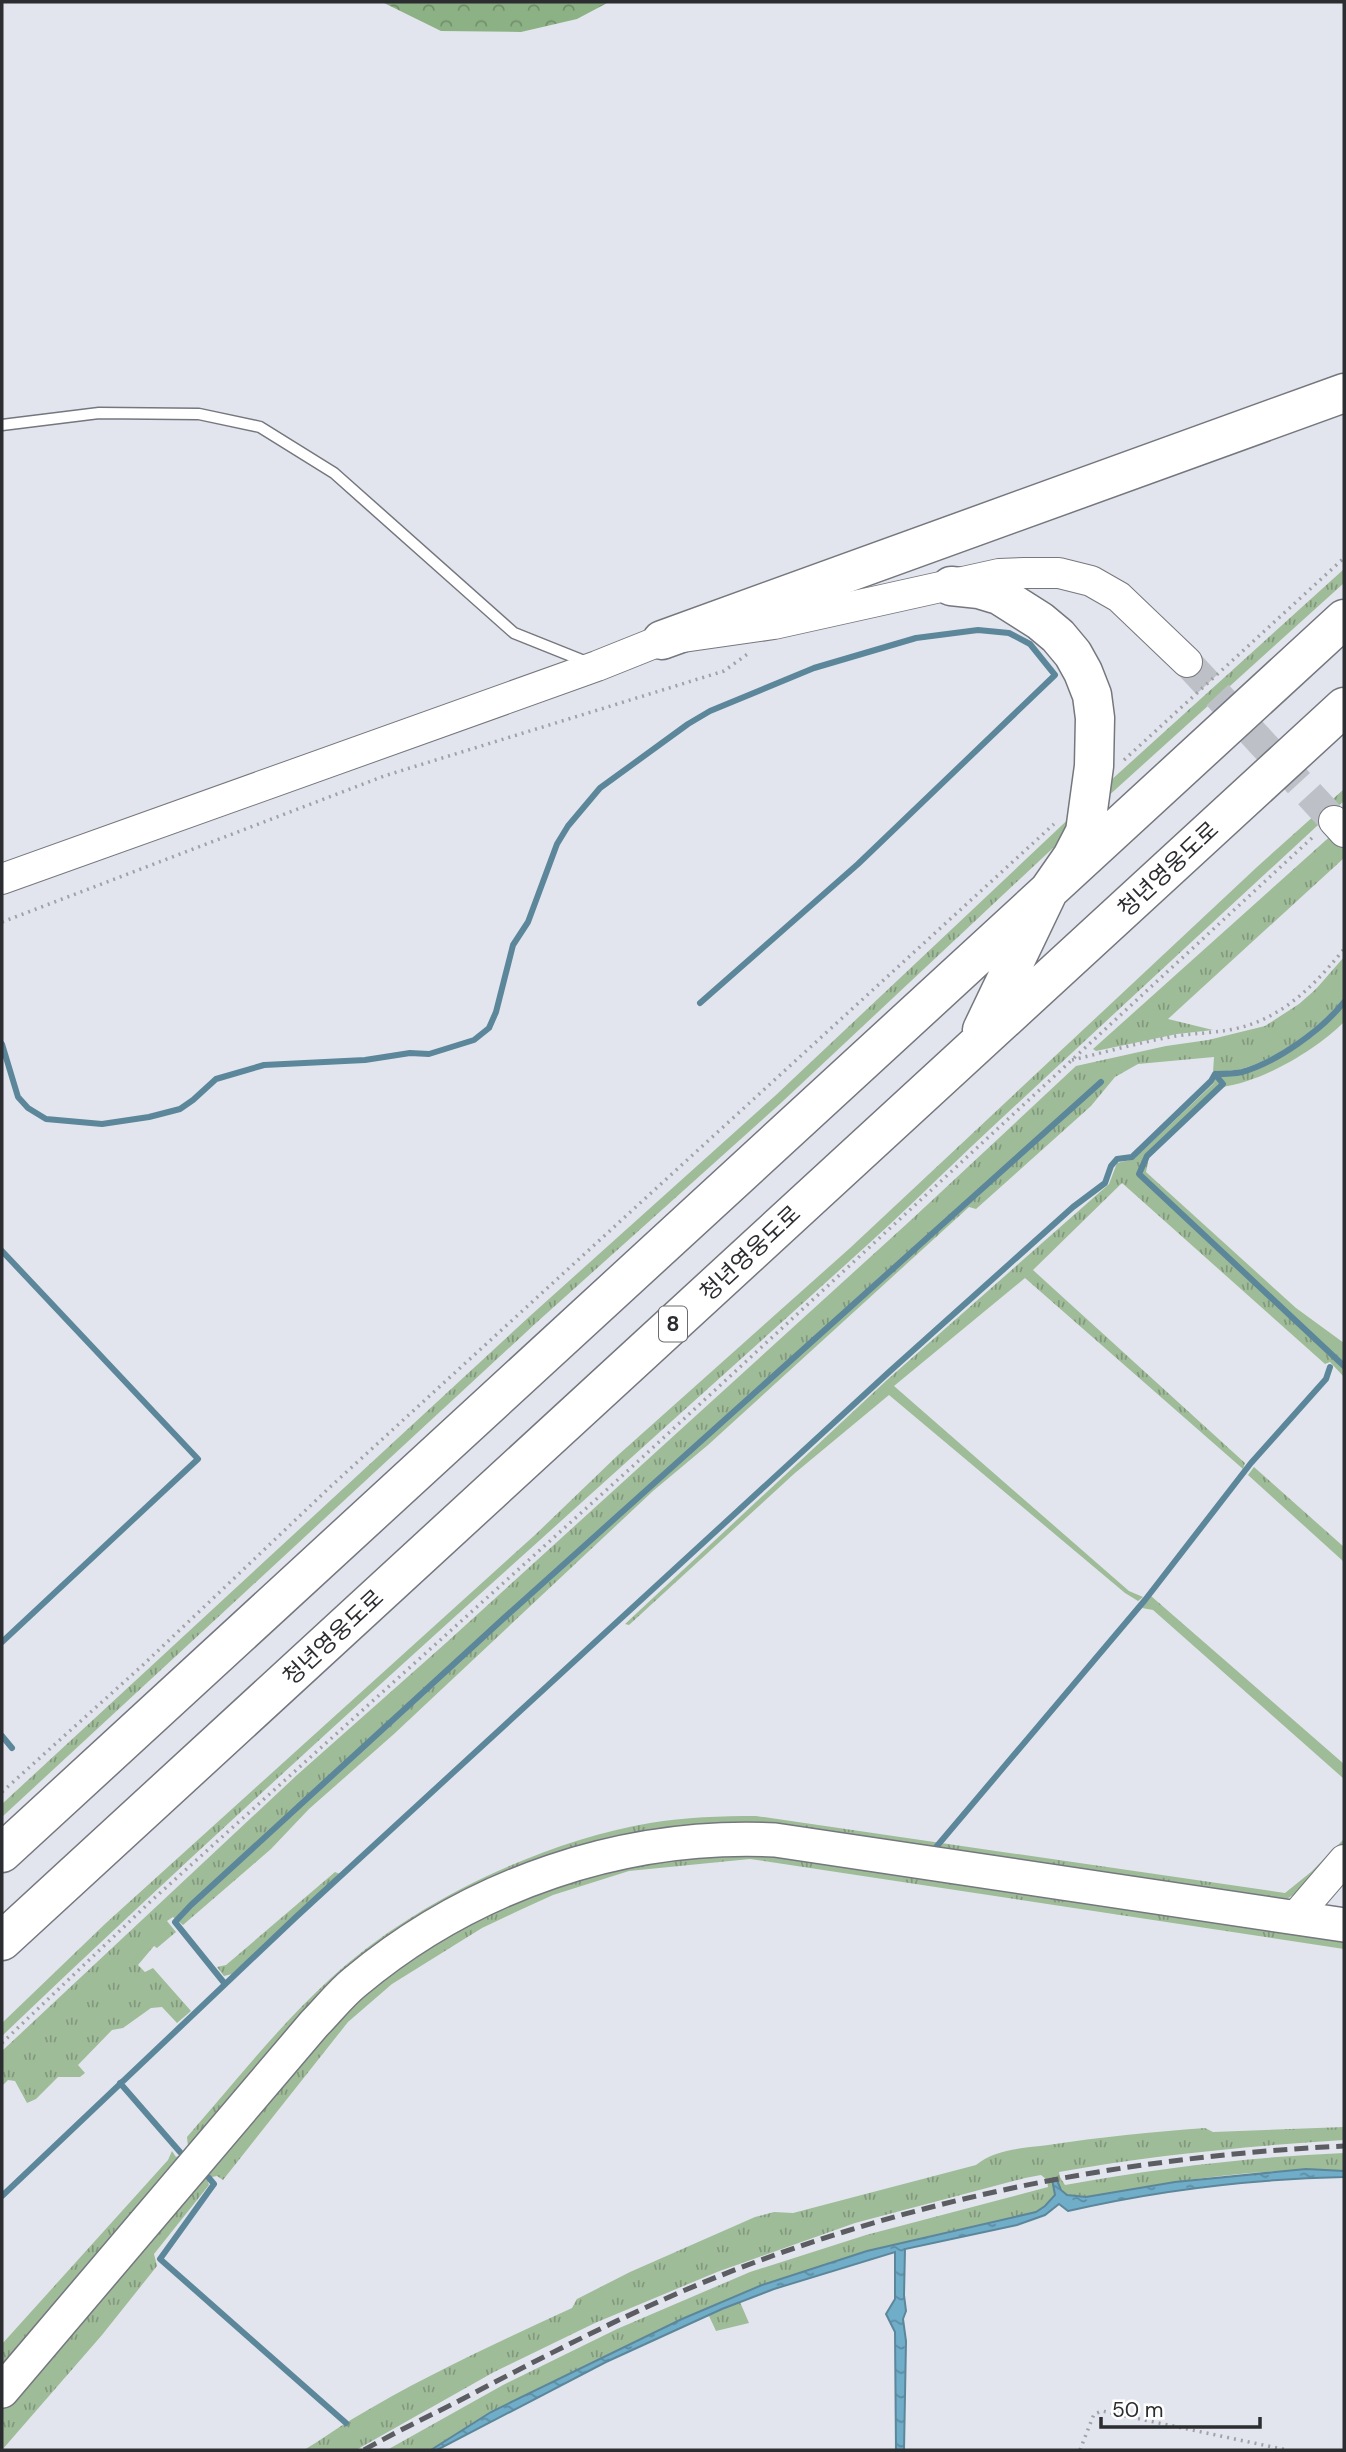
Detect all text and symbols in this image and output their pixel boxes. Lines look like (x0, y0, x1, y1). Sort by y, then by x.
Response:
street label: 청년영웅도로 (1111, 815, 1225, 923)
street label: 청년영웅도로 (693, 1199, 807, 1307)
road number: 8 (659, 1306, 687, 1342)
street label: 청년영웅도로 (276, 1583, 390, 1691)
scale bar (1101, 2386, 1260, 2430)
text: 50 m (1112, 2396, 1163, 2424)

